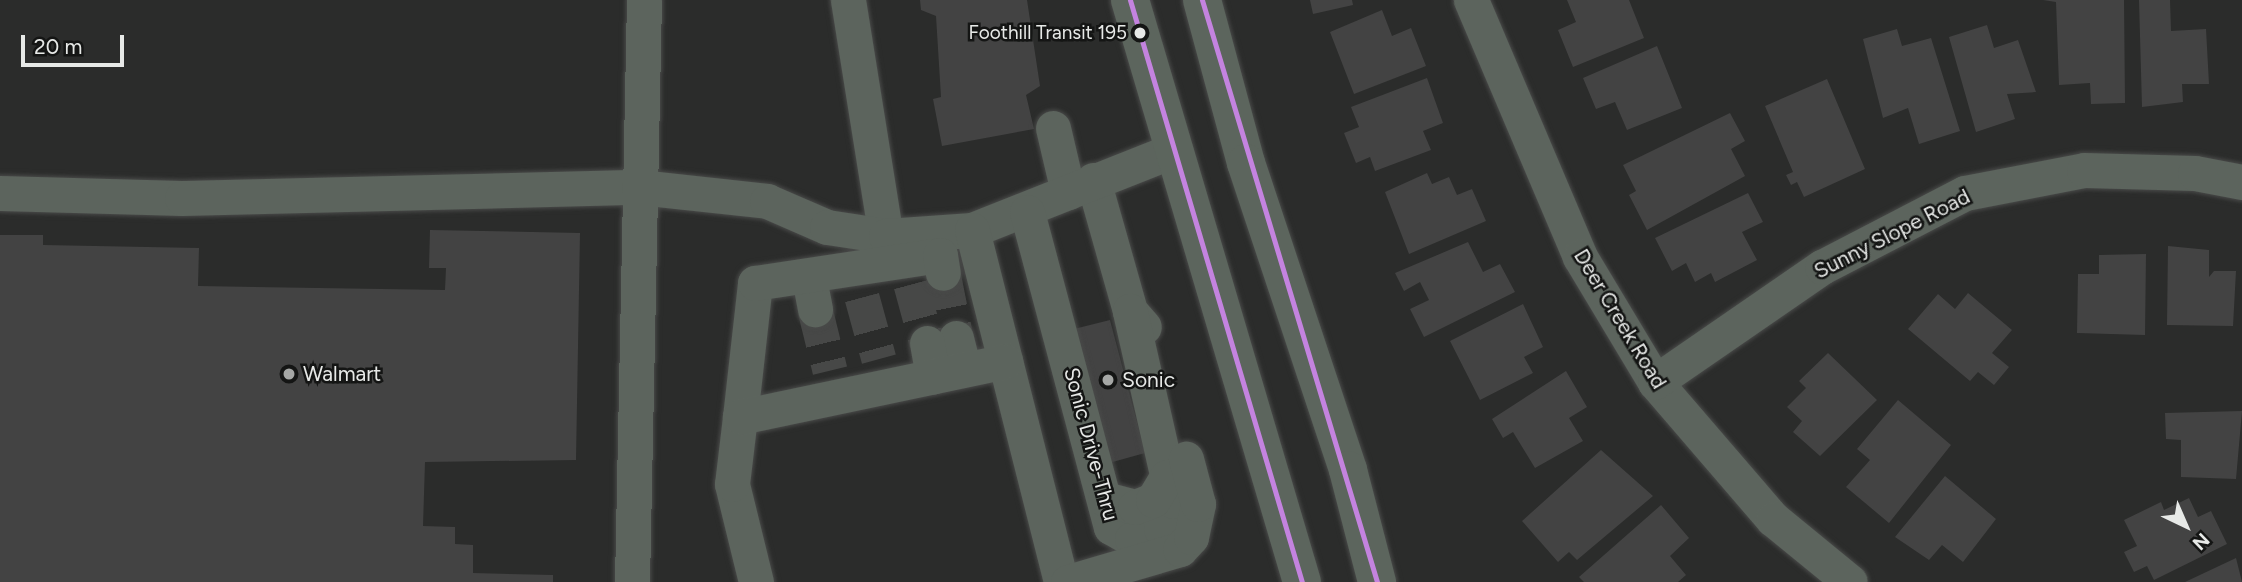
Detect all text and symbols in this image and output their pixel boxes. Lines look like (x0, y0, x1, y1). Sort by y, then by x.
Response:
scale bar (24, 21, 128, 65)
place label: Foothill Transit 195 (969, 22, 1127, 44)
marker: Foothill Transit 195 (1133, 26, 1147, 40)
text: 20 m (34, 34, 82, 59)
street label: Sunny Slope Road (1810, 184, 1974, 284)
street label: Deer Creek Road (1568, 245, 1672, 393)
place label: Walmart (303, 361, 381, 387)
street label: Sonic Drive-Thru (1058, 365, 1124, 523)
marker: Walmart (281, 366, 297, 382)
place label: Sonic (1122, 367, 1175, 393)
marker: Sonic (1100, 372, 1116, 388)
north arrow (2151, 491, 2221, 561)
text: N (2188, 528, 2214, 555)

